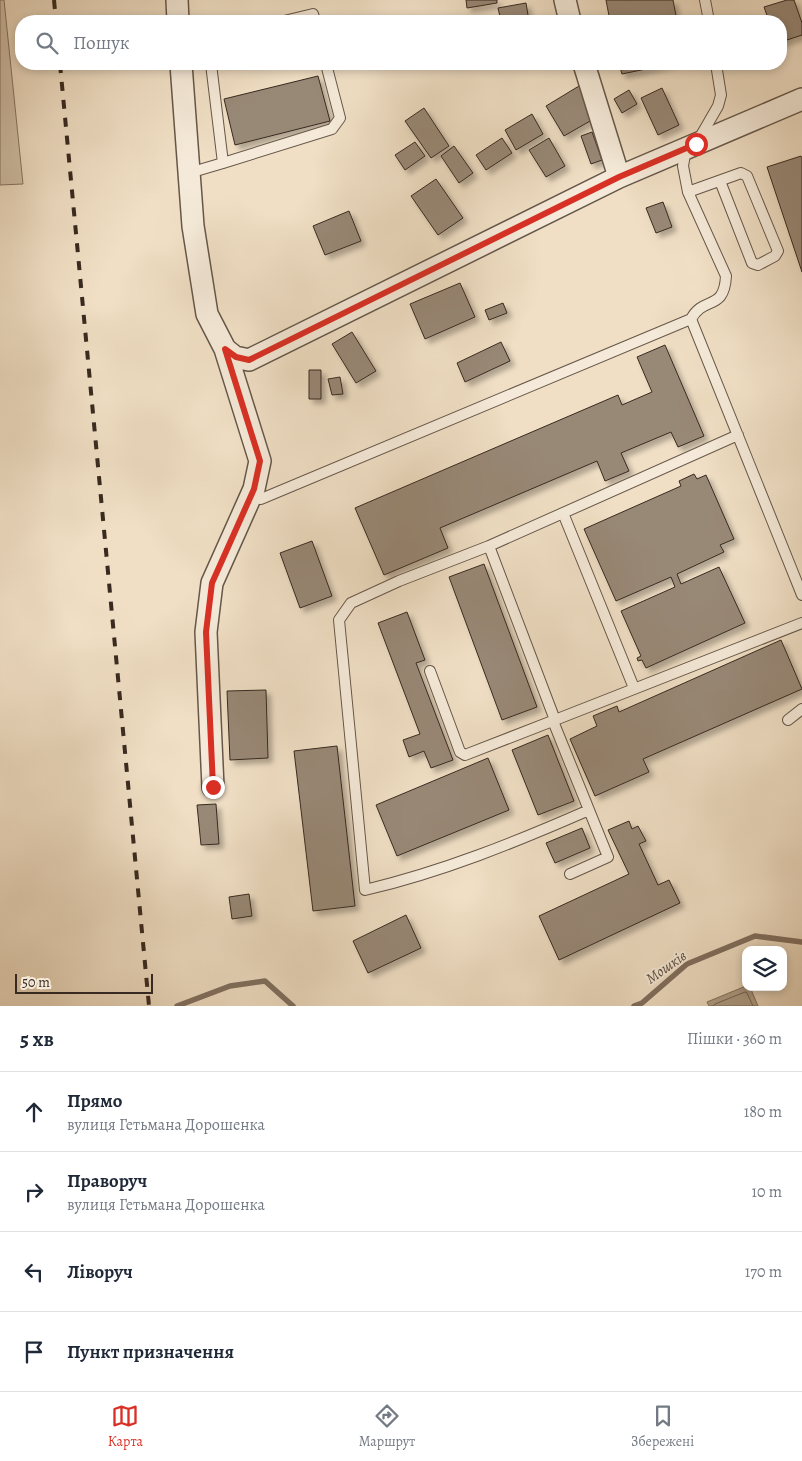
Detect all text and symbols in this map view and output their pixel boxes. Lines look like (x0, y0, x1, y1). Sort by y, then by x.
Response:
search box (15, 15, 787, 70)
icon: search (33, 29, 61, 57)
text: Пошук (73, 30, 130, 56)
route start (685, 133, 708, 156)
route end (202, 776, 225, 799)
water label: Мошків (642, 946, 691, 988)
map controls (742, 946, 787, 991)
button: layers (742, 946, 787, 991)
scale bar (15, 971, 152, 994)
text: 50 m (22, 973, 50, 992)
text: 5 хв (20, 1025, 54, 1053)
text: Пішки · 360 m (687, 1028, 782, 1050)
text: Прямо (67, 1088, 122, 1114)
icon: ahead (20, 1098, 48, 1126)
text: 180 m (744, 1101, 782, 1123)
text: вулиця Гетьмана Дорошенка (67, 1114, 265, 1136)
text: Праворуч (67, 1168, 147, 1194)
icon: right (20, 1178, 48, 1206)
text: 10 m (752, 1181, 782, 1203)
text: вулиця Гетьмана Дорошенка (67, 1194, 265, 1216)
icon: left (20, 1258, 48, 1286)
text: Ліворуч (67, 1259, 133, 1285)
text: 170 m (745, 1261, 782, 1283)
icon: arrive (20, 1338, 48, 1366)
text: Пункт призначення (67, 1339, 234, 1365)
tab: Карта (108, 1402, 143, 1451)
tab: Маршрут (359, 1402, 415, 1451)
tab: Збережені (631, 1402, 694, 1451)

